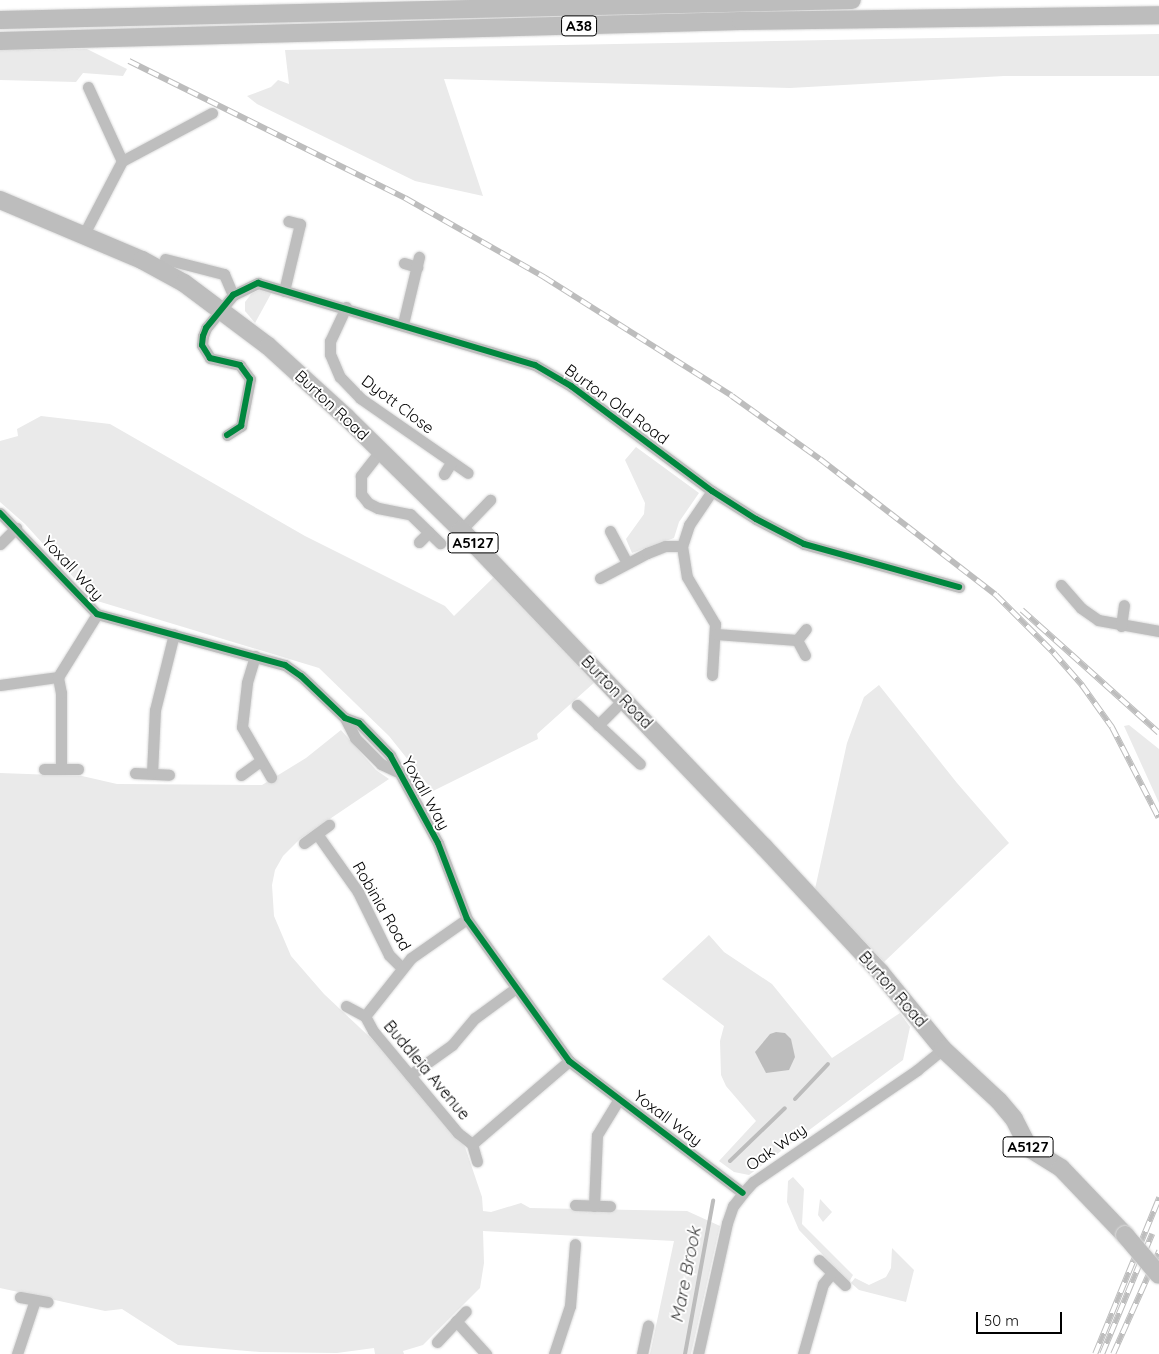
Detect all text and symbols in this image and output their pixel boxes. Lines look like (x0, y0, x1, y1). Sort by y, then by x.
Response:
road number: A38 (560, 14, 598, 38)
street label: Burton Old Road (561, 360, 673, 448)
street label: Burton Road (291, 366, 373, 444)
street label: Dyott Close (358, 371, 438, 437)
road number: A5127 (447, 530, 499, 556)
street label: Yoxall Way (38, 532, 108, 604)
street label: Burton Road (577, 652, 657, 732)
street label: Yoxall Way (398, 753, 454, 833)
street label: Robinia Road (349, 858, 415, 954)
street label: Burton Road (855, 947, 931, 1031)
street label: Buddleia Avenue (380, 1016, 474, 1124)
street label: Yoxall Way (630, 1086, 706, 1150)
street label: Oak Way (742, 1119, 810, 1175)
road number: A5127 (1002, 1134, 1054, 1160)
water label: Mare Brook (666, 1225, 706, 1325)
scale bar (979, 1302, 1065, 1334)
text: 50 m (984, 1311, 1019, 1330)

